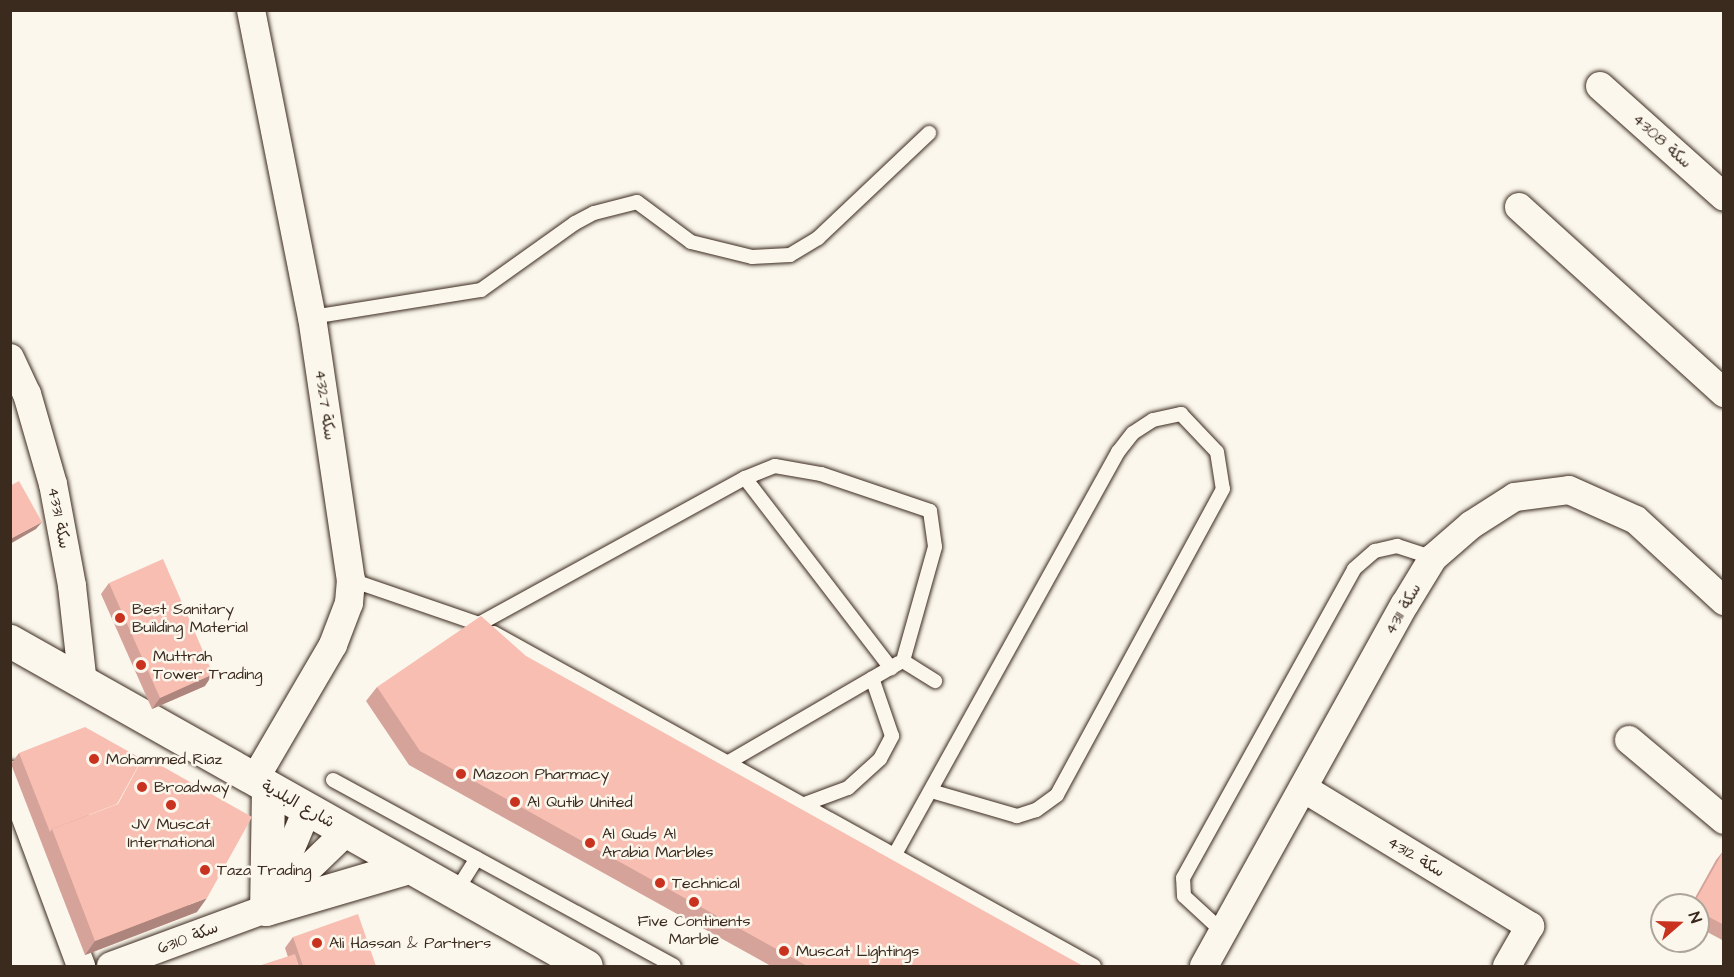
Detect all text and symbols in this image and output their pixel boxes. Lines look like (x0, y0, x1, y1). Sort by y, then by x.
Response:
street label: سكة 4308 (1629, 110, 1695, 172)
street label: سكة 4327 (311, 368, 339, 442)
street label: سكة 4331 (44, 486, 74, 550)
street label: سكة 4311 (1381, 580, 1425, 638)
place label: Best Sanitary Building Material (132, 599, 248, 637)
marker: Best Sanitary Building Material (113, 611, 127, 625)
place label: Muttrah Tower Trading (153, 646, 263, 684)
marker: Muttrah Tower Trading (134, 658, 148, 672)
place label: Mohammed Riaz (106, 749, 222, 769)
marker: Mohammed Riaz (87, 752, 101, 766)
place label: Mazoon Pharmacy (473, 764, 609, 784)
marker: Mazoon Pharmacy (454, 767, 468, 781)
street label: شارع البلدية (258, 776, 338, 832)
place label: Broadway (154, 777, 229, 797)
marker: Broadway (135, 780, 149, 794)
place label: Al Qutib United (527, 792, 633, 812)
marker: Al Qutib United (508, 795, 522, 809)
marker: JV Muscat International (164, 798, 178, 812)
place label: JV Muscat International (127, 814, 215, 852)
place label: Al Quds Al Arabia Marbles (602, 824, 714, 862)
street label: سكة 4312 (1384, 832, 1448, 882)
marker: Al Quds Al Arabia Marbles (583, 836, 597, 850)
place label: Taza Trading (217, 860, 311, 880)
marker: Taza Trading (198, 863, 212, 877)
place label: Technical (672, 873, 740, 893)
marker: Technical (653, 876, 667, 890)
north arrow (1650, 893, 1710, 953)
marker: Five Continents Marble (687, 895, 701, 909)
text: N (1683, 909, 1707, 926)
place label: Five Continents Marble (637, 911, 751, 949)
street label: سكة 6310 (155, 918, 221, 958)
place label: Ali Hassan & Partners (329, 933, 491, 953)
marker: Ali Hassan & Partners (310, 936, 324, 950)
place label: Muscat Lightings (796, 941, 919, 961)
marker: Muscat Lightings (777, 944, 791, 958)

